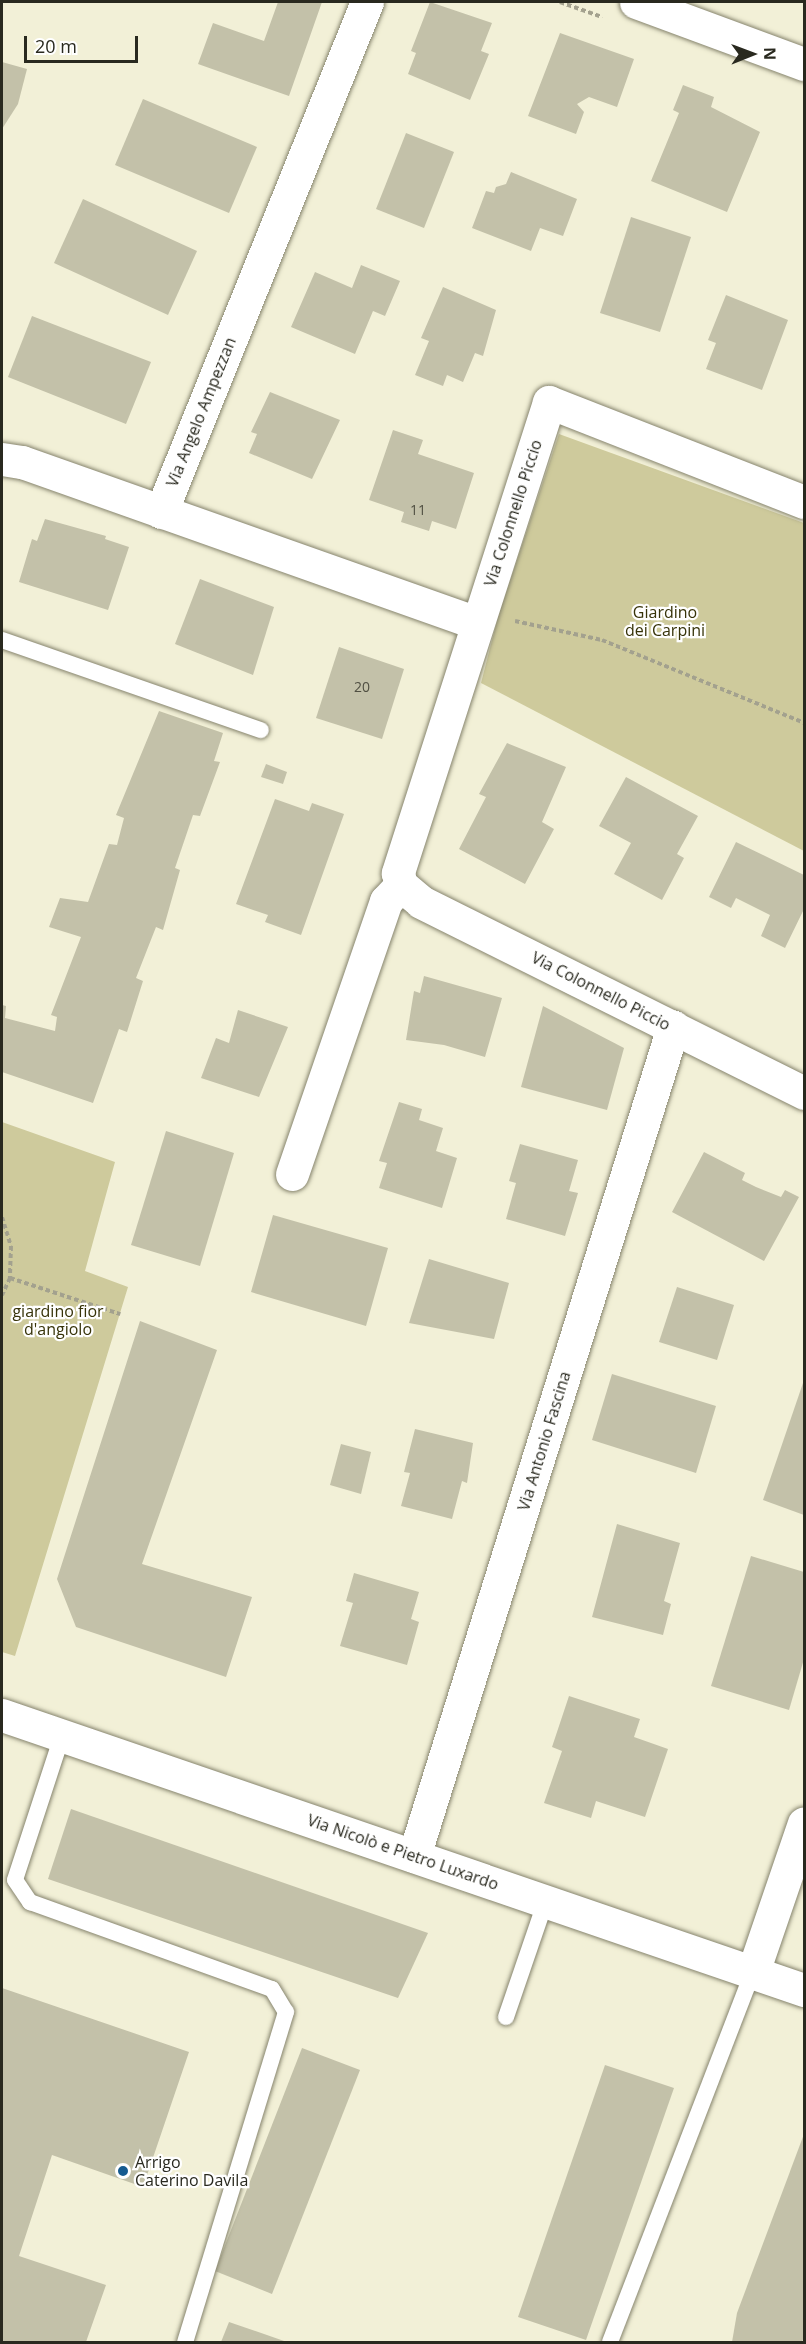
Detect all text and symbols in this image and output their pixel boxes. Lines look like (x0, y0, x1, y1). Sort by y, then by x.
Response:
scale bar (27, 24, 141, 62)
north arrow (722, 24, 782, 84)
text: 20 m (35, 34, 77, 58)
text: N (759, 47, 781, 60)
street label: Via Angelo Ampezzan (162, 334, 240, 490)
street label: Via Colonnello Piccio (480, 437, 546, 589)
house number: 11 (410, 502, 426, 518)
park label: Giardino dei Carpini (625, 602, 705, 640)
house number: 20 (354, 679, 370, 695)
street label: Via Colonnello Piccio (528, 948, 674, 1034)
park label: giardino fior d'angiolo (12, 1301, 104, 1339)
street label: Via Antonio Fascina (514, 1369, 574, 1513)
street label: Via Nicolò e Pietro Luxardo (305, 1810, 501, 1894)
place label: Arrigo Caterino Davila (135, 2152, 248, 2190)
marker: Arrigo Caterino Davila (116, 2164, 130, 2178)

